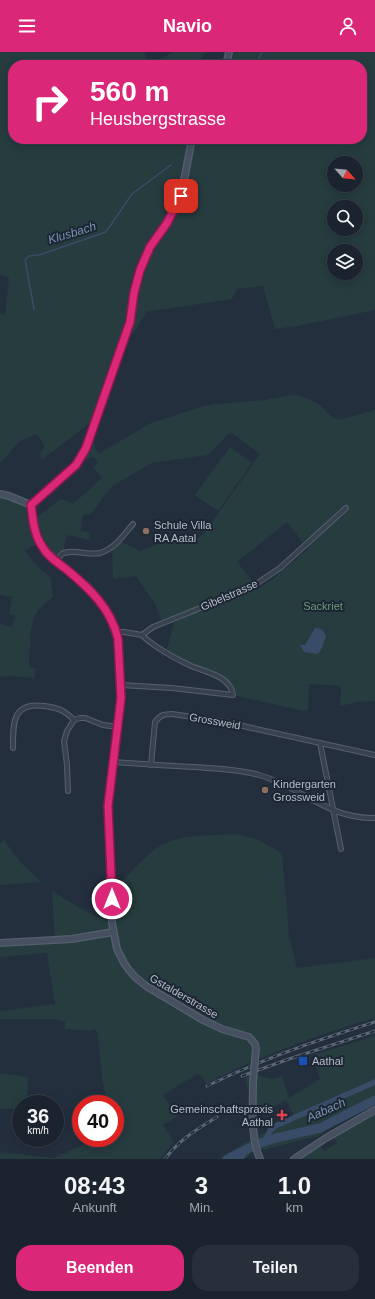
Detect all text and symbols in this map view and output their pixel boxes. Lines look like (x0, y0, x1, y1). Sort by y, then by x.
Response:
icon: menu (16, 15, 38, 37)
icon: person (337, 15, 359, 37)
text: Navio (163, 16, 212, 36)
icon: right (24, 76, 76, 128)
text: 560 m (90, 76, 169, 107)
text: Heusbergstrasse (90, 109, 226, 129)
north arrow (327, 156, 363, 192)
map controls (327, 156, 363, 280)
pin (164, 179, 198, 213)
icon: arrive (170, 185, 192, 207)
button: search (327, 200, 363, 236)
water label: Klusbach (46, 219, 98, 247)
button: layers (327, 244, 363, 280)
place label: Schule Villa RA Aatal (154, 519, 212, 544)
marker: Schule Villa RA Aatal (141, 526, 151, 536)
street label: Gibelstrasse (199, 577, 259, 613)
park label: Sackriet (303, 600, 343, 612)
street label: Grossweid (188, 711, 242, 731)
place label: Kindergarten Grossweid (273, 778, 336, 803)
marker: Kindergarten Grossweid (260, 785, 270, 795)
position arrow (91, 878, 133, 920)
street label: Gstalderstrasse (148, 972, 220, 1020)
marker: Aathal (297, 1055, 309, 1067)
place label: Aathal (312, 1055, 343, 1067)
speed limit sign: 40 (72, 1095, 124, 1147)
water label: Aabach (304, 1095, 348, 1125)
place label: Gemeinschaftspraxis Aathal (170, 1103, 273, 1128)
text: 36 (27, 1105, 49, 1127)
marker: Gemeinschaftspraxis Aathal (276, 1109, 288, 1121)
text: km/h (27, 1125, 49, 1136)
text: 08:43 (64, 1172, 125, 1199)
text: 3 (195, 1172, 208, 1199)
text: 1.0 (278, 1172, 311, 1199)
text: Ankunft (73, 1200, 117, 1215)
text: Min. (189, 1200, 214, 1215)
text: km (286, 1200, 303, 1215)
button: Beenden (16, 1245, 184, 1291)
button: Teilen (192, 1245, 359, 1291)

